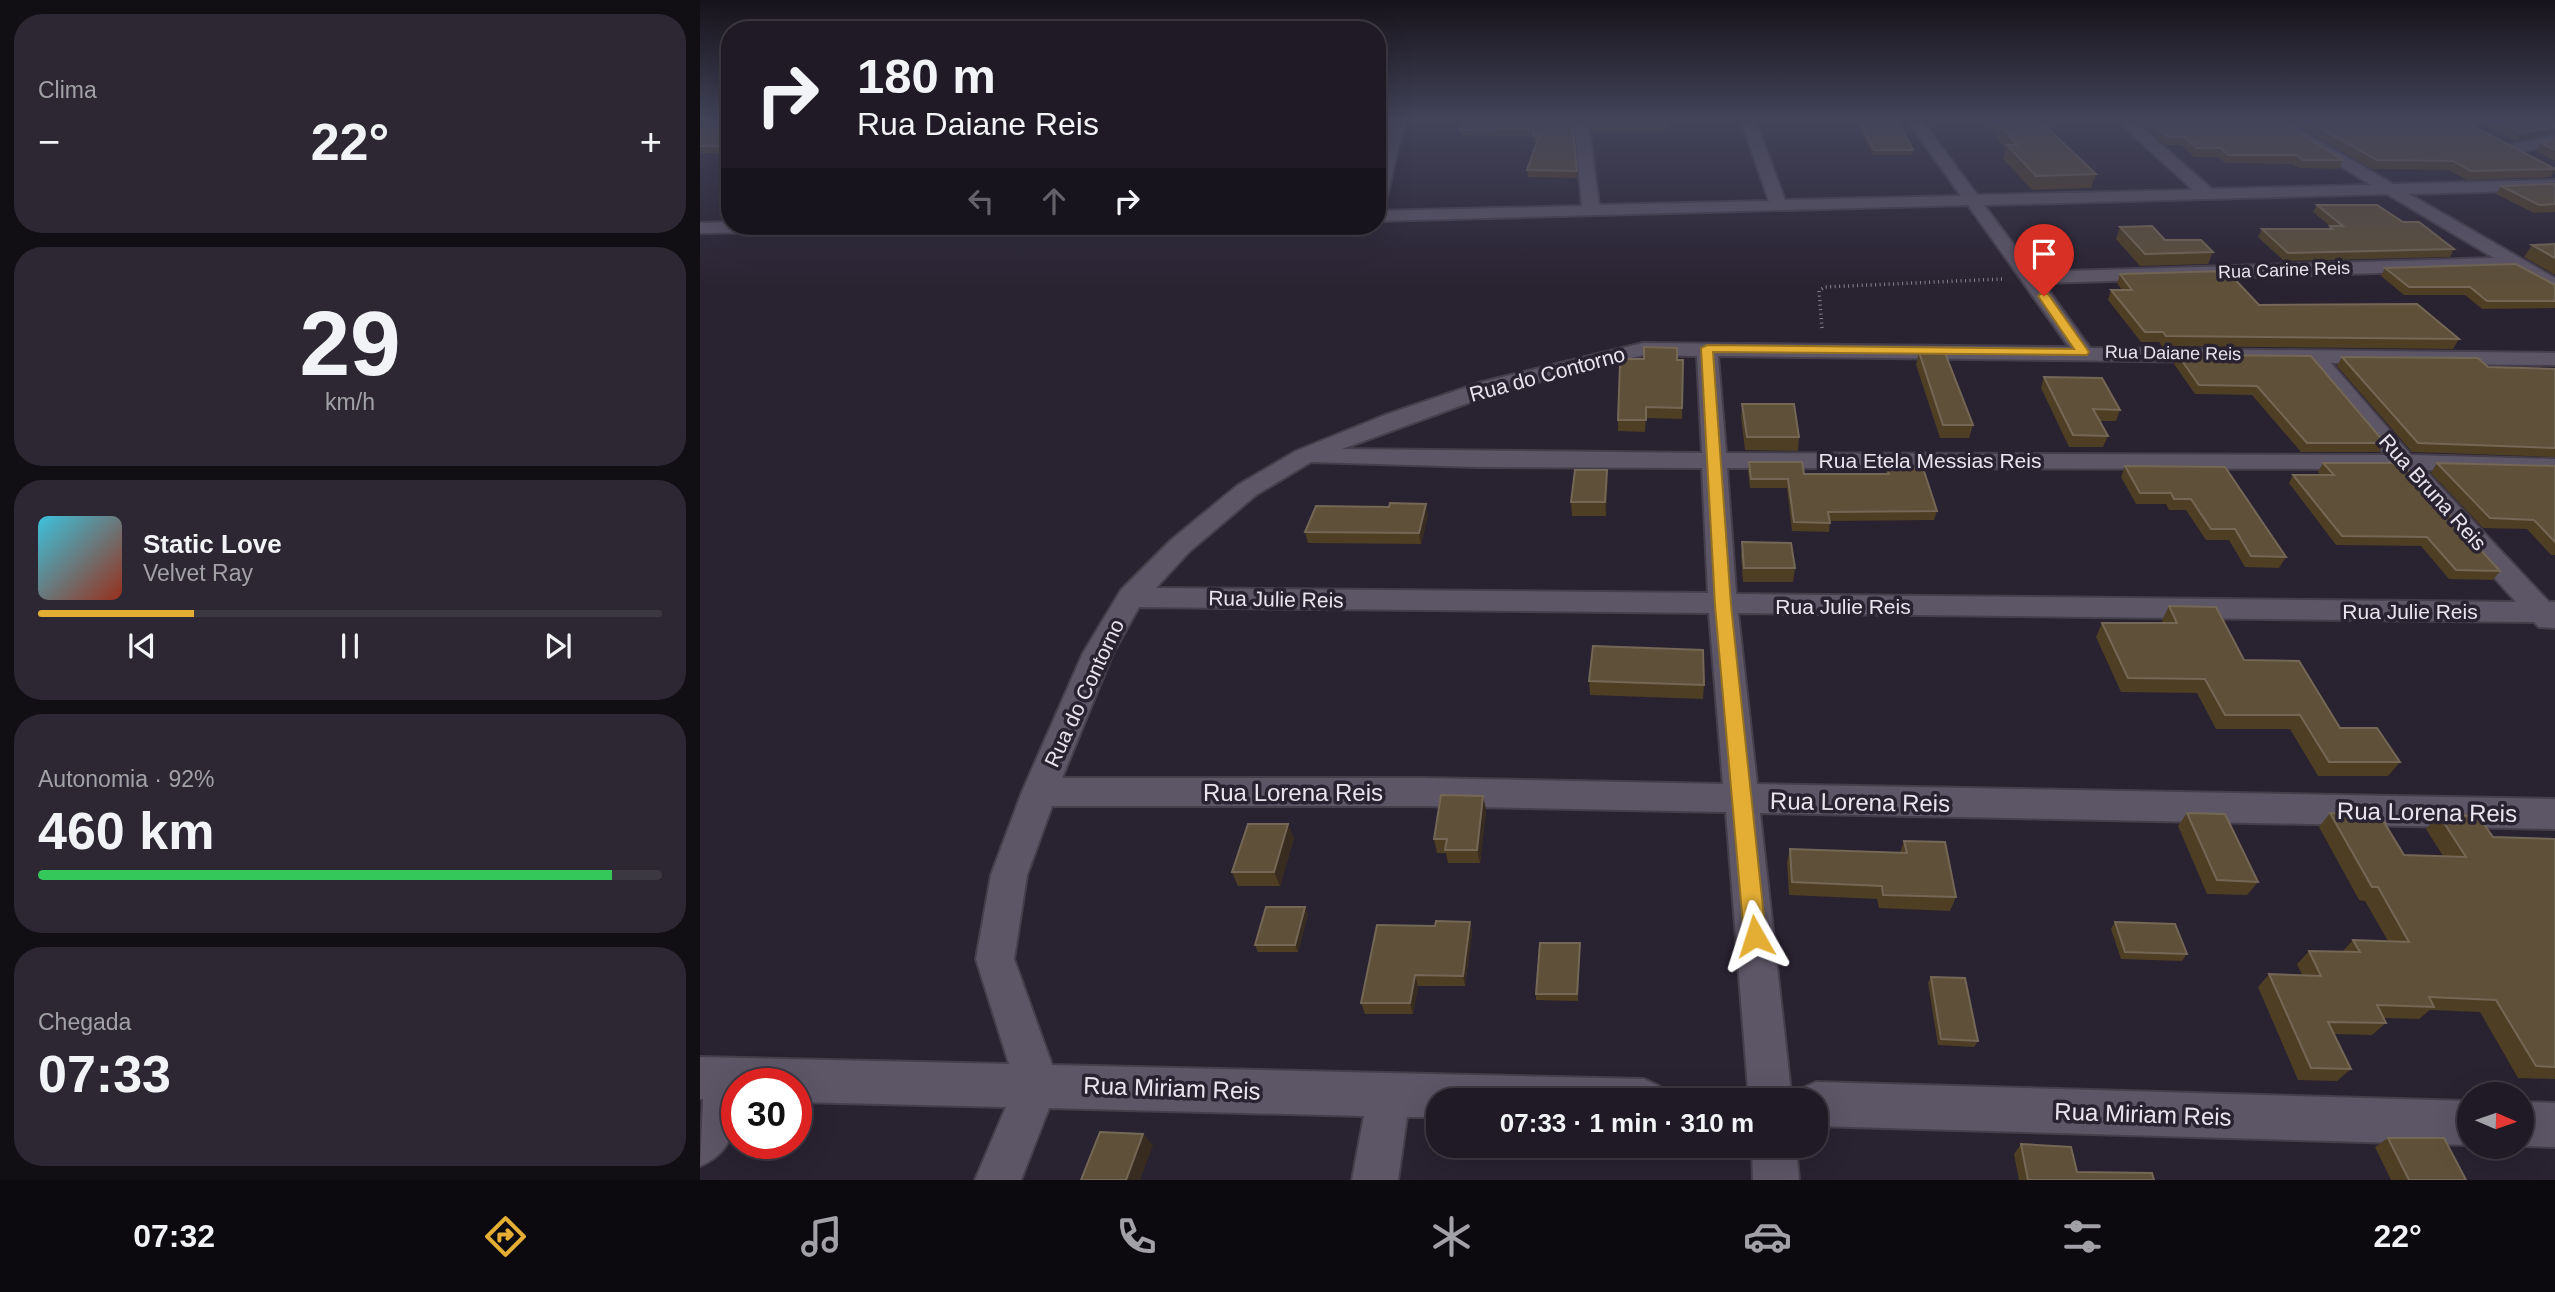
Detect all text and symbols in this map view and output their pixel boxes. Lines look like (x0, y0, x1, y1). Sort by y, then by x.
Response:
icon: right (742, 49, 833, 140)
text: 180 m (857, 49, 996, 103)
text: Clima (38, 77, 97, 103)
text: Rua Daiane Reis (857, 106, 1099, 142)
text: 22° (311, 113, 389, 171)
text: − (38, 121, 60, 163)
text: + (640, 121, 662, 163)
icon: left (962, 182, 1000, 220)
icon: ahead (1035, 182, 1073, 220)
icon: right (1108, 182, 1146, 220)
pin (2014, 224, 2074, 296)
icon: arrive (2025, 235, 2063, 273)
street label: Rua Carine Reis (2218, 258, 2350, 282)
text: 29 (299, 293, 401, 394)
street label: Rua do Contorno (1467, 342, 1627, 406)
street label: Rua Daiane Reis (2105, 342, 2241, 364)
text: km/h (325, 389, 375, 415)
street label: Rua Bruna Reis (2375, 429, 2491, 555)
street label: Rua Etela Messias Reis (1819, 449, 2041, 472)
text: Static Love (143, 529, 282, 559)
text: Velvet Ray (143, 560, 253, 586)
street label: Rua Julie Reis (1208, 586, 1344, 612)
street label: Rua Julie Reis (1775, 595, 1911, 618)
street label: Rua Julie Reis (2342, 600, 2478, 623)
street label: Rua do Contorno (1040, 616, 1128, 770)
icon: previous (123, 627, 161, 665)
icon: pause (331, 627, 369, 665)
icon: next (539, 627, 577, 665)
text: Autonomia · 92% (38, 766, 214, 792)
street label: Rua Lorena Reis (1203, 779, 1383, 806)
street label: Rua Lorena Reis (1770, 787, 1950, 817)
street label: Rua Lorena Reis (2337, 797, 2517, 827)
text: 460 km (38, 802, 214, 860)
position arrow (1718, 899, 1792, 973)
text: Chegada (38, 1009, 131, 1035)
text: 07:33 (38, 1045, 171, 1103)
speed limit sign: 30 (721, 1068, 812, 1159)
street label: Rua Miriam Reis (1083, 1071, 1261, 1105)
north arrow (2457, 1082, 2534, 1158)
map controls (2457, 1082, 2534, 1159)
street label: Rua Miriam Reis (2054, 1097, 2232, 1131)
text: 07:33 · 1 min · 310 m (1500, 1108, 1754, 1138)
icon: directions (481, 1212, 530, 1261)
icon: music (797, 1212, 846, 1261)
icon: phone (1112, 1212, 1161, 1261)
icon: climate (1427, 1212, 1476, 1261)
icon: car (1743, 1212, 1792, 1261)
icon: filters (2058, 1212, 2107, 1261)
text: 07:32 (133, 1218, 215, 1254)
text: 22° (2373, 1218, 2422, 1254)

